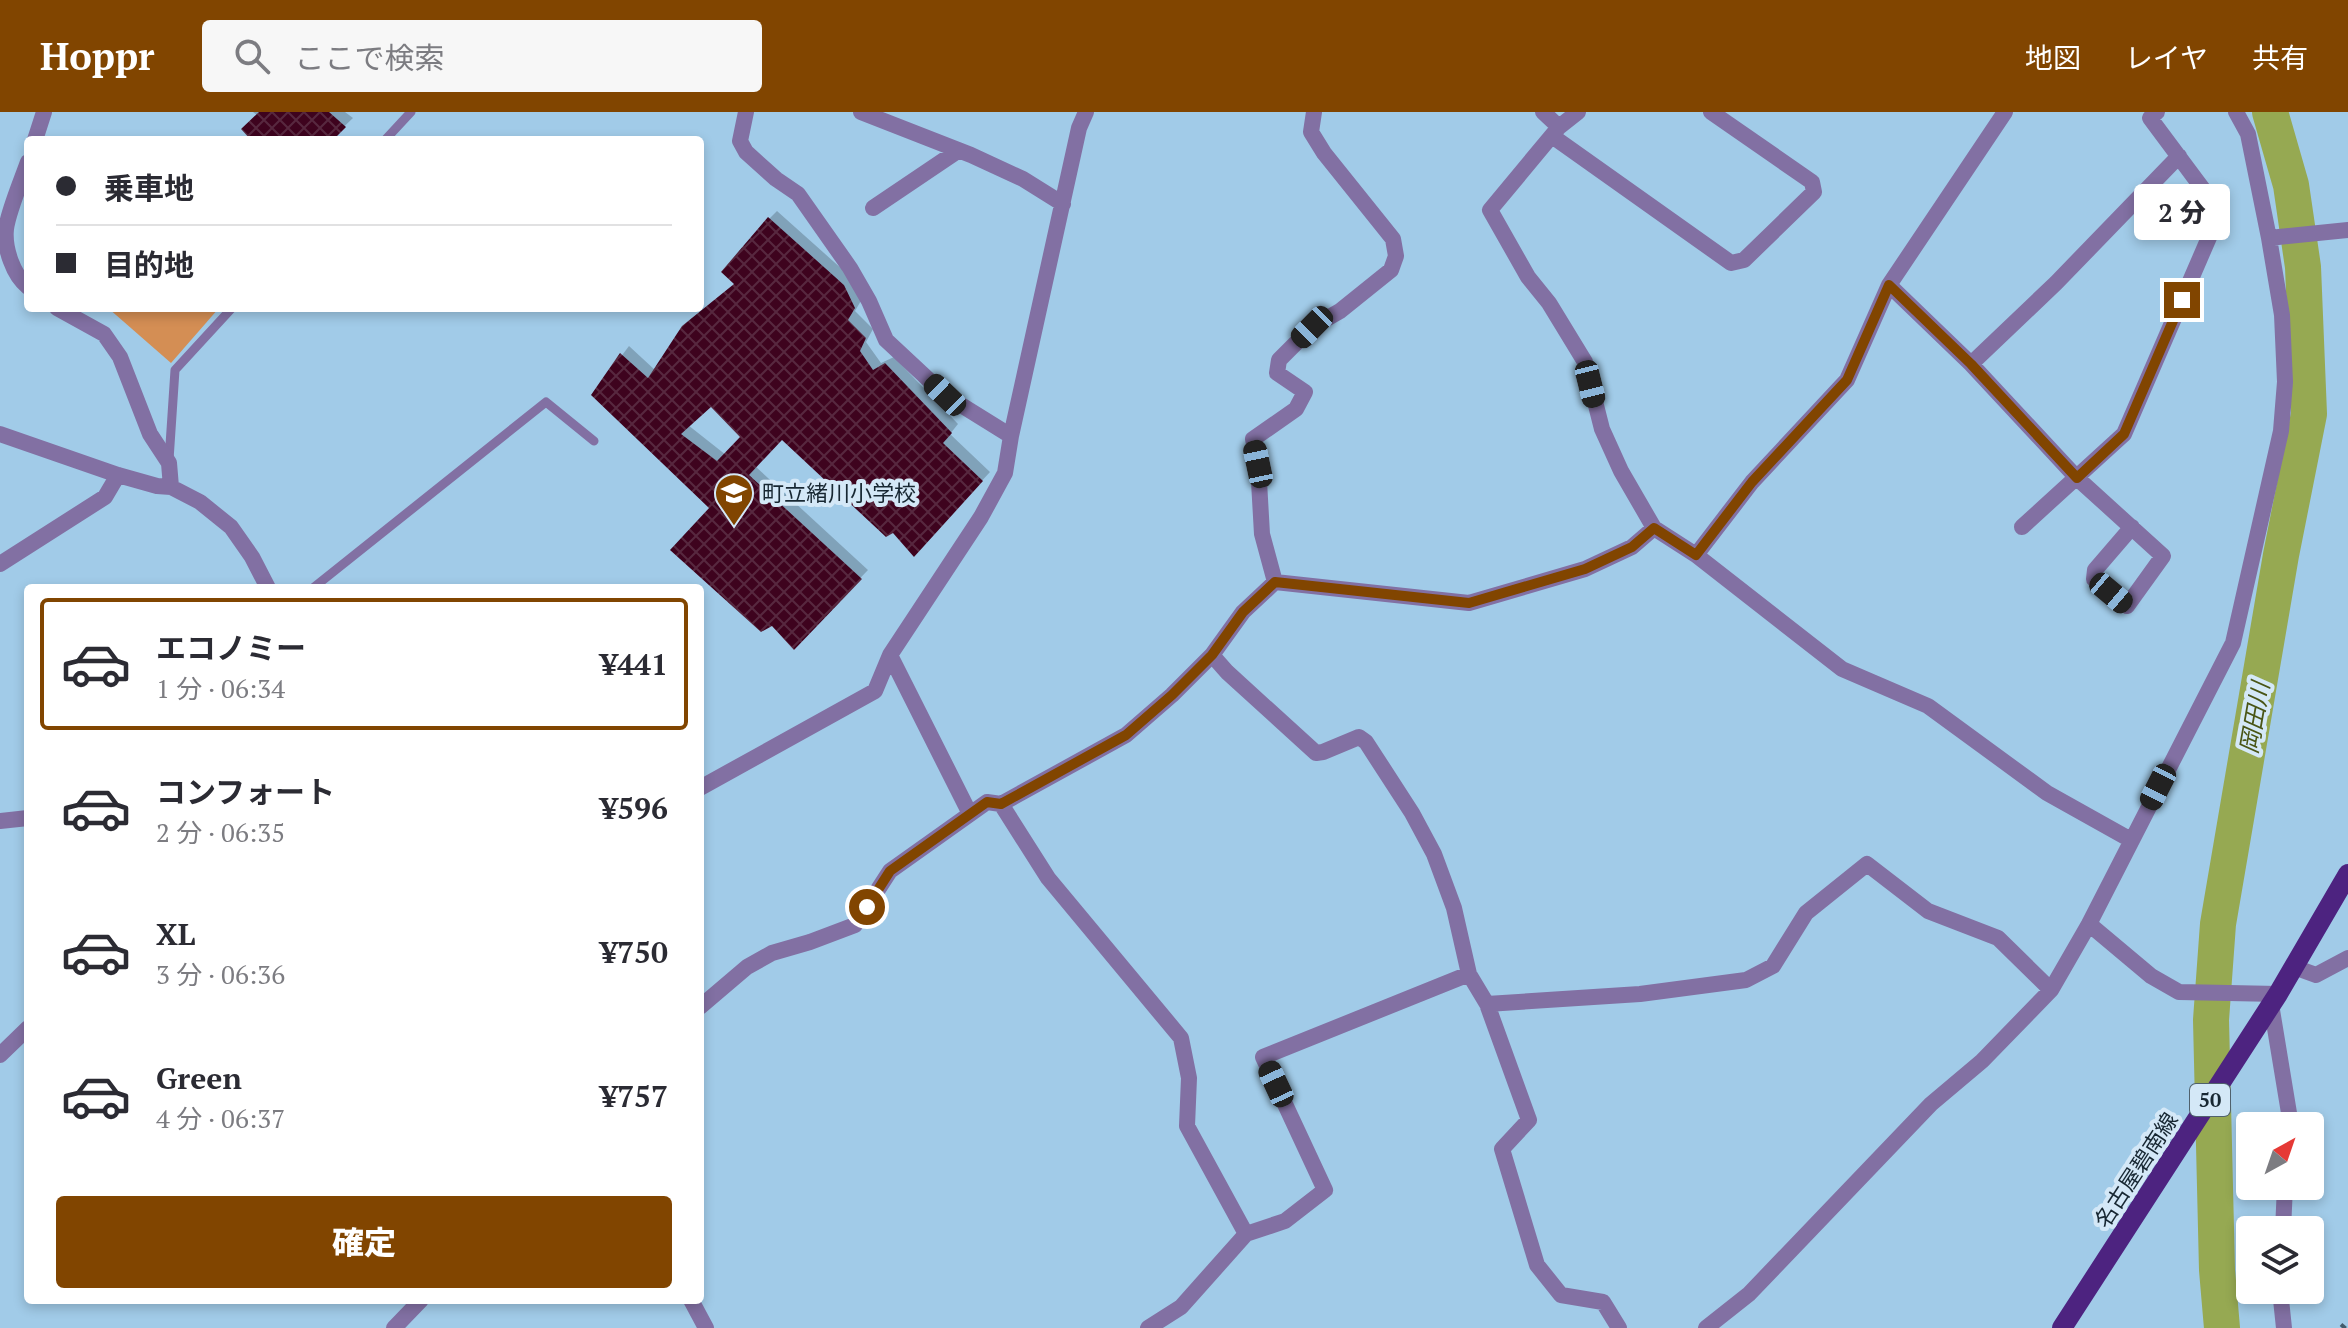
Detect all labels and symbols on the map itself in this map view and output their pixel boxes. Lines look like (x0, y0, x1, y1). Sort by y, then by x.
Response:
callout: 2 分 (2134, 184, 2230, 240)
route end (2164, 282, 2200, 318)
car (1287, 302, 1337, 352)
car (1573, 358, 1607, 410)
car (919, 370, 971, 420)
car (1241, 438, 1275, 490)
school or university icon: 町立緒川小学校 (713, 472, 755, 527)
place label: 町立緒川小学校 (762, 478, 916, 507)
car (2085, 568, 2137, 618)
water label: 岡田川 (2232, 677, 2277, 756)
car (2136, 760, 2180, 814)
route start (849, 889, 885, 925)
car (1255, 1057, 1297, 1111)
road number: 50 (2190, 1084, 2230, 1116)
street label: 名古屋碧南線 (2087, 1106, 2184, 1233)
north arrow (2236, 1112, 2324, 1200)

